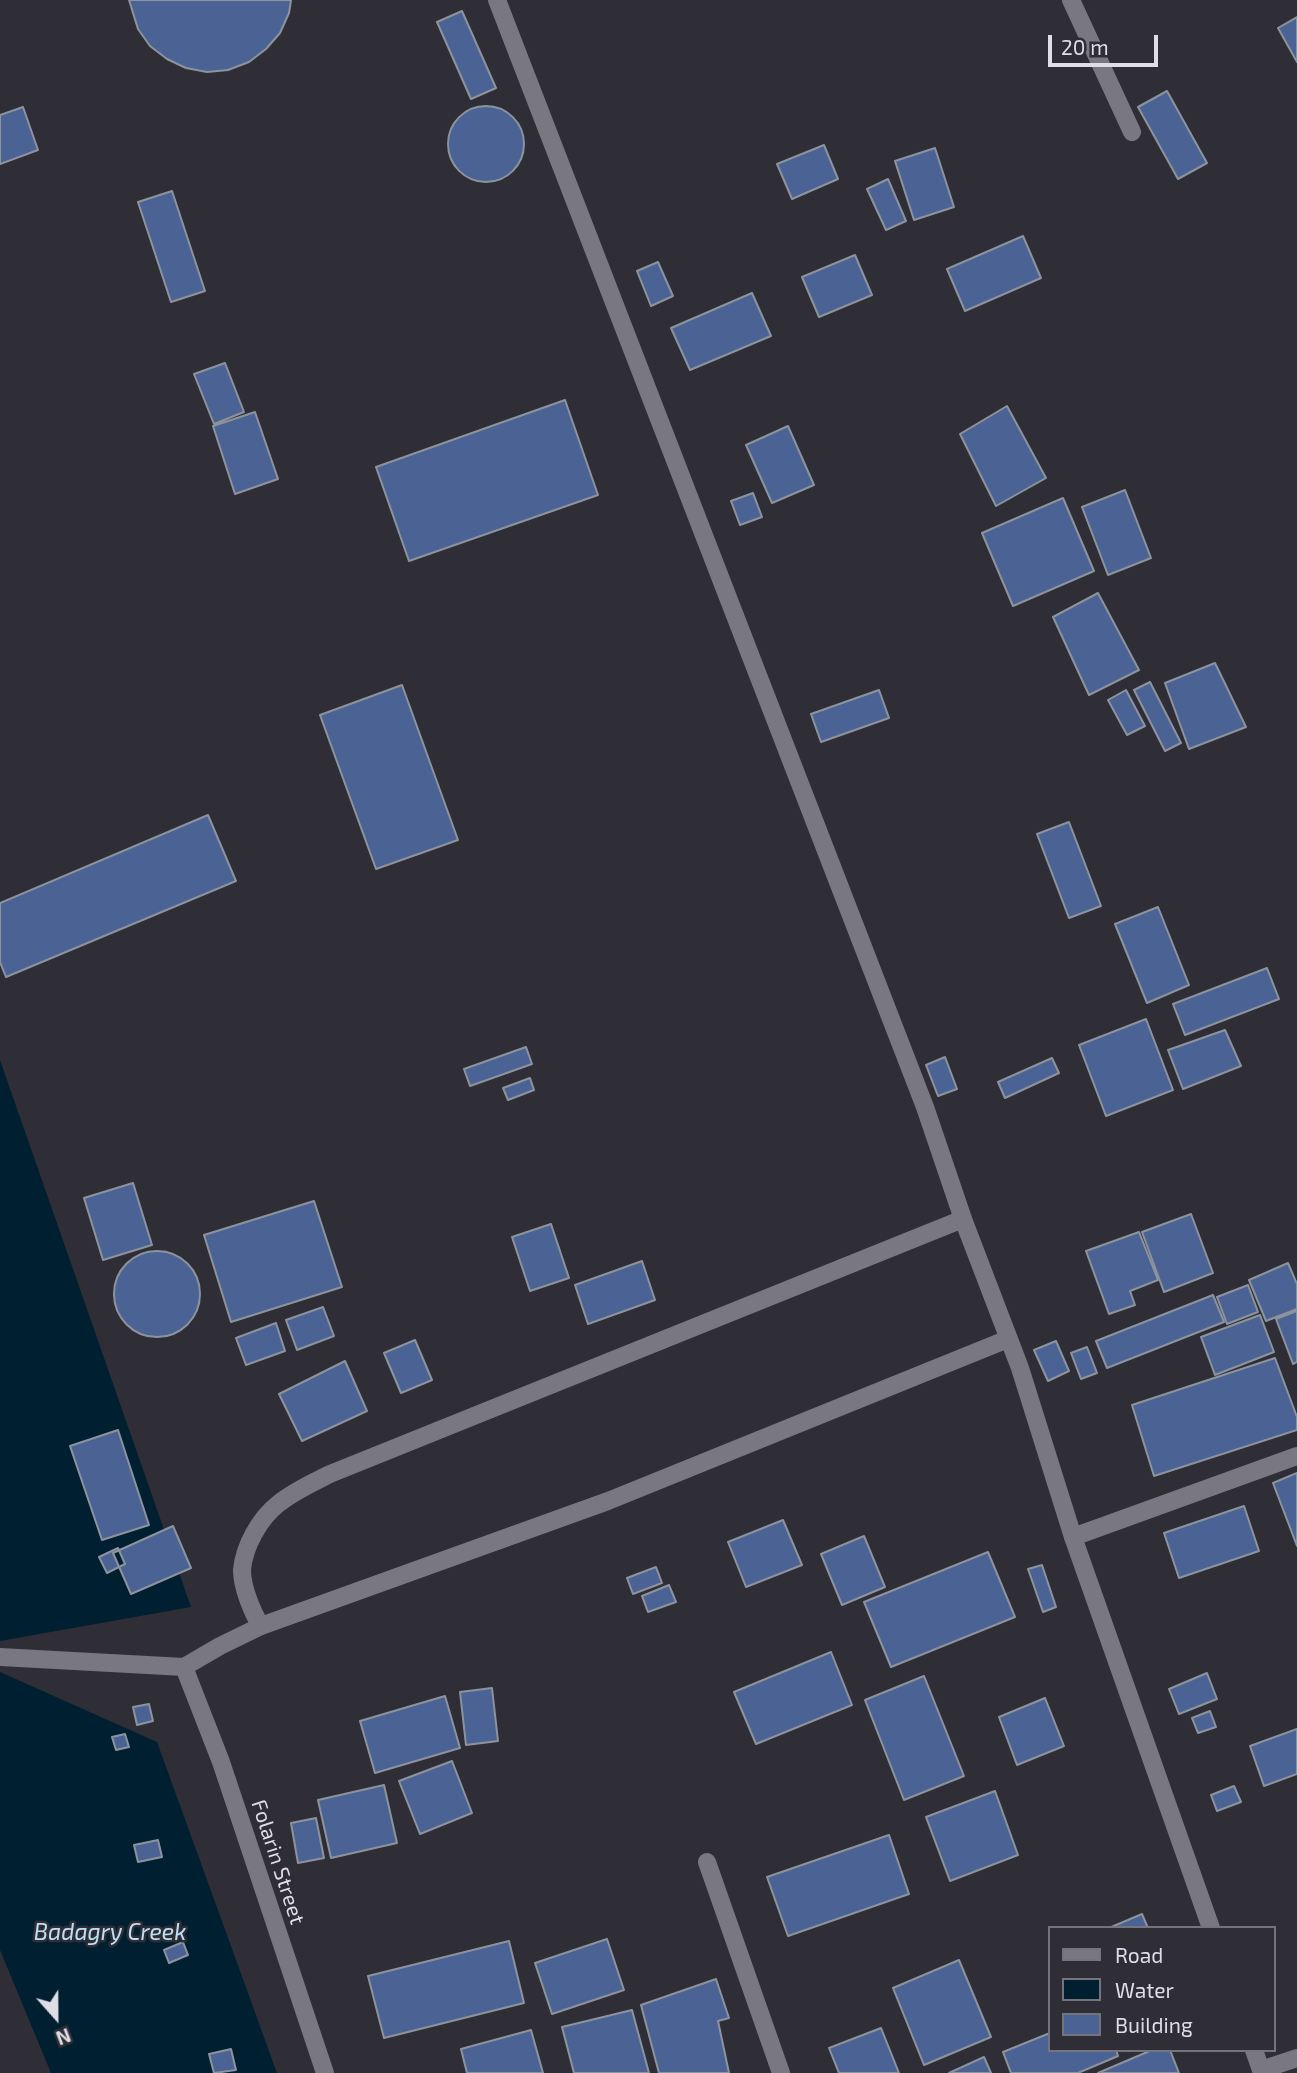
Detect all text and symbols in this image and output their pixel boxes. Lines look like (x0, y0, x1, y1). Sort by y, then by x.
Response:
scale bar (1052, 21, 1162, 65)
text: 20 m (1061, 34, 1109, 59)
street label: Folarin Street (246, 1797, 310, 1927)
water label: Badagry Creek (34, 1918, 186, 1946)
legend (1048, 1926, 1276, 2052)
text: Road (1115, 1942, 1163, 1967)
text: Water (1115, 1977, 1174, 2002)
north arrow (21, 1982, 91, 2052)
text: Building (1115, 2012, 1193, 2037)
text: N (53, 2024, 74, 2050)

